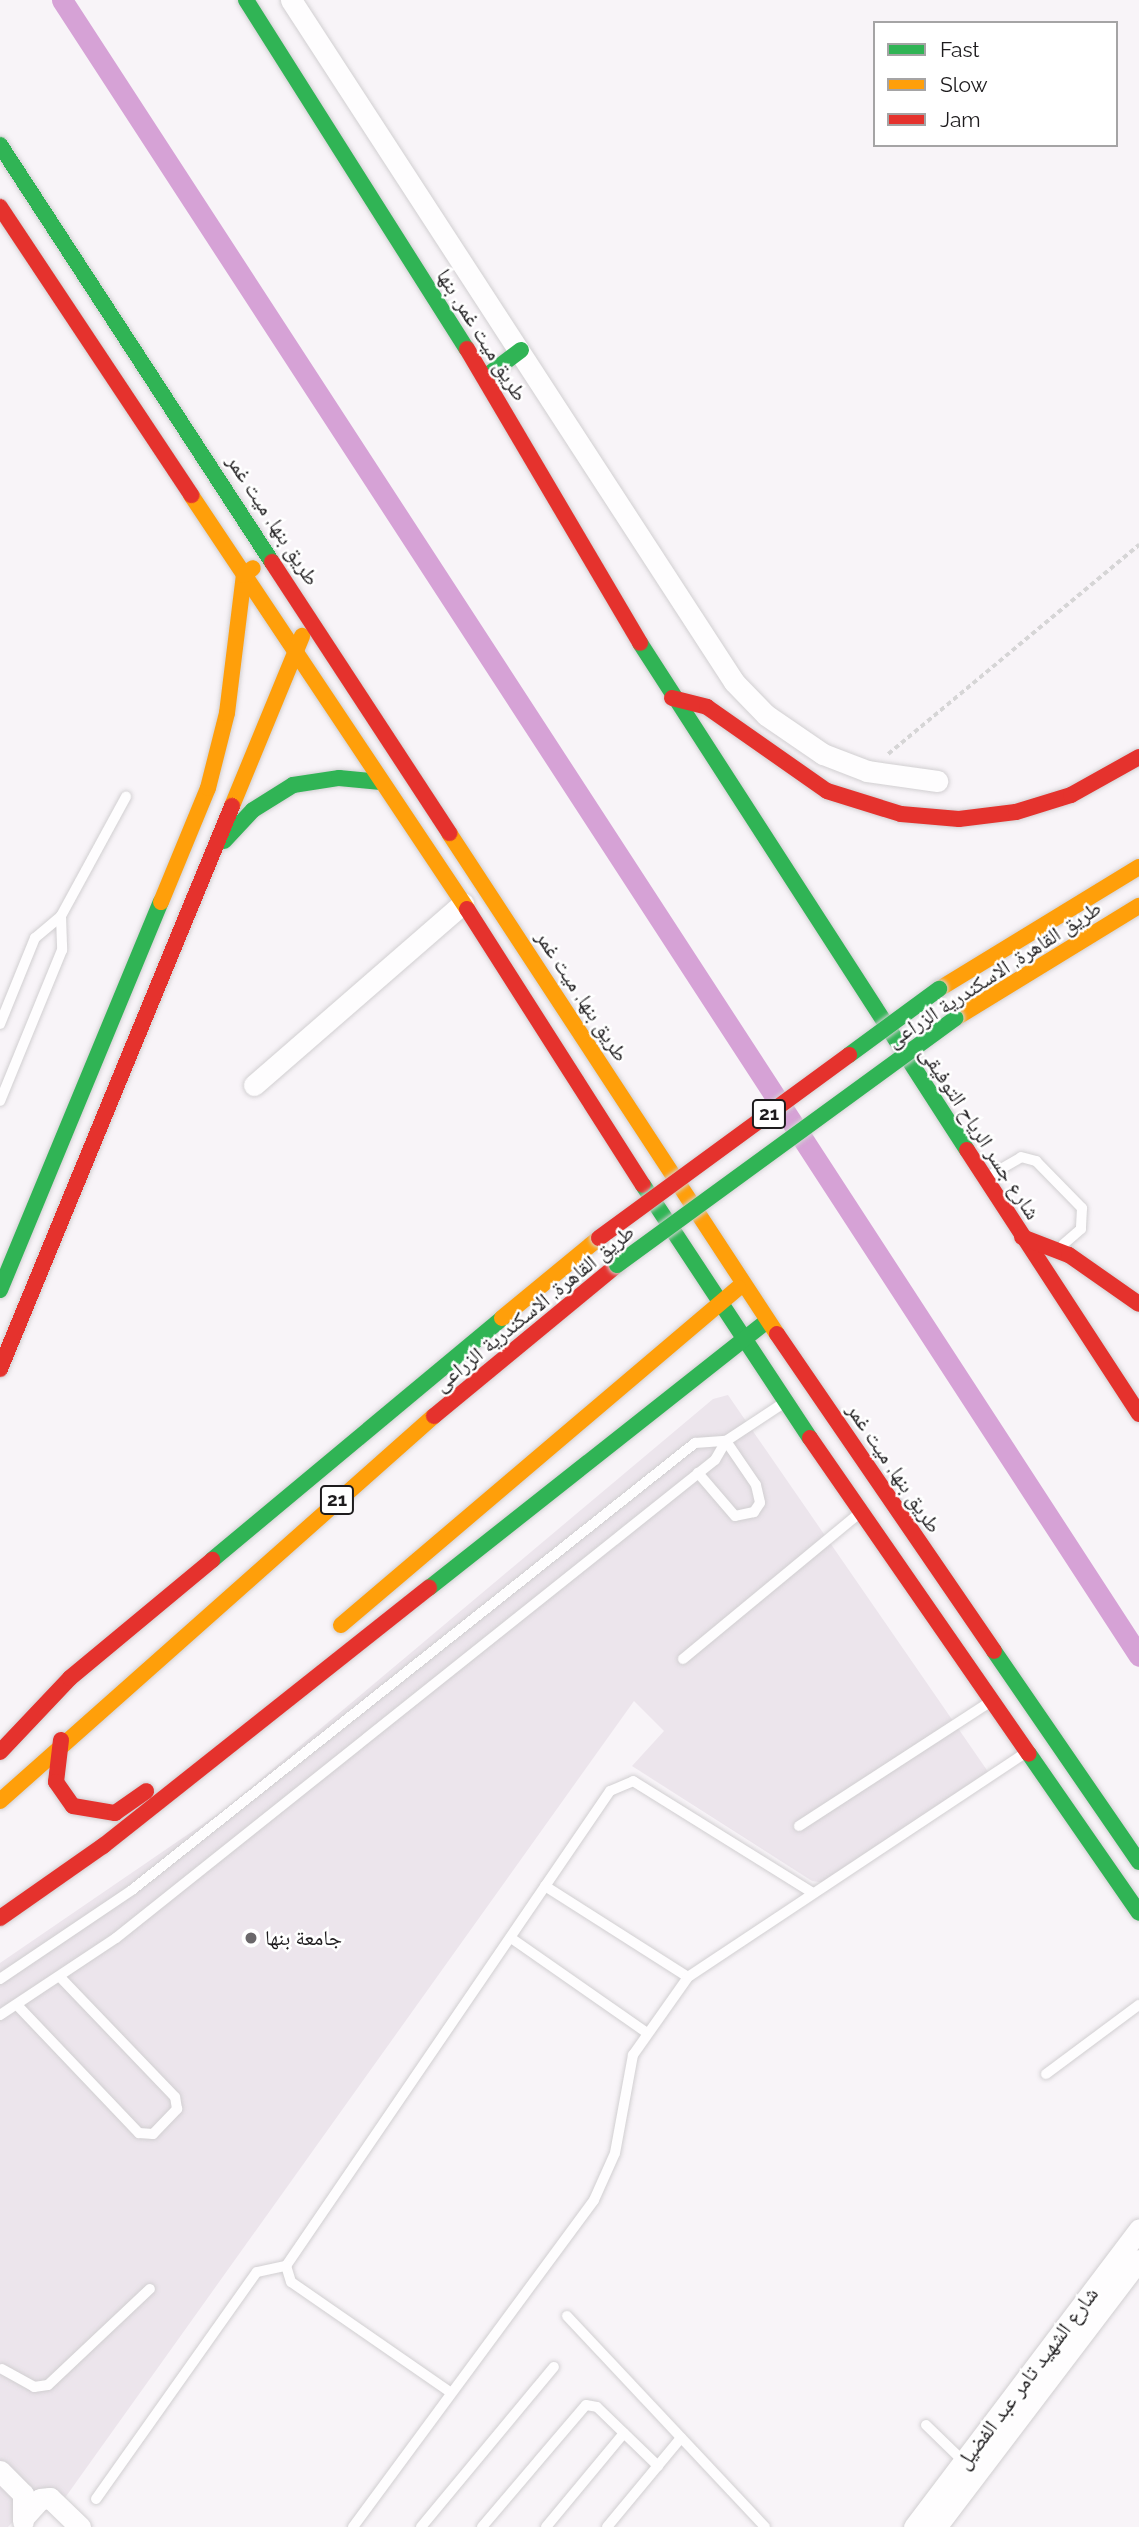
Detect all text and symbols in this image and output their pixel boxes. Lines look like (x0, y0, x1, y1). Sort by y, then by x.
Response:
legend (873, 21, 1118, 147)
text: Fast (940, 37, 980, 62)
text: Slow (940, 72, 988, 97)
text: Jam (940, 107, 981, 132)
street label: طريق ميت غمر, بنها (431, 264, 533, 406)
street label: طريق بنها, ميت غمر (221, 450, 325, 590)
street label: طريق القاهرة, الاسكندرية الزراعى (882, 895, 1106, 1053)
street label: طريق بنها, ميت غمر (530, 926, 634, 1066)
street label: شارع جسر الرياح التوفيقى (915, 1042, 1045, 1224)
road number: 21 (752, 1098, 786, 1130)
street label: طريق القاهرة, الاسكندرية الزراعى (429, 1219, 639, 1397)
street label: طريق بنها, ميت غمر (841, 1398, 947, 1538)
road number: 21 (320, 1484, 354, 1516)
place label: جامعة بنها (265, 1925, 342, 1951)
marker: جامعة بنها (243, 1930, 259, 1946)
street label: شارع الشهيد تامر عبد الفضيل (950, 2282, 1104, 2474)

